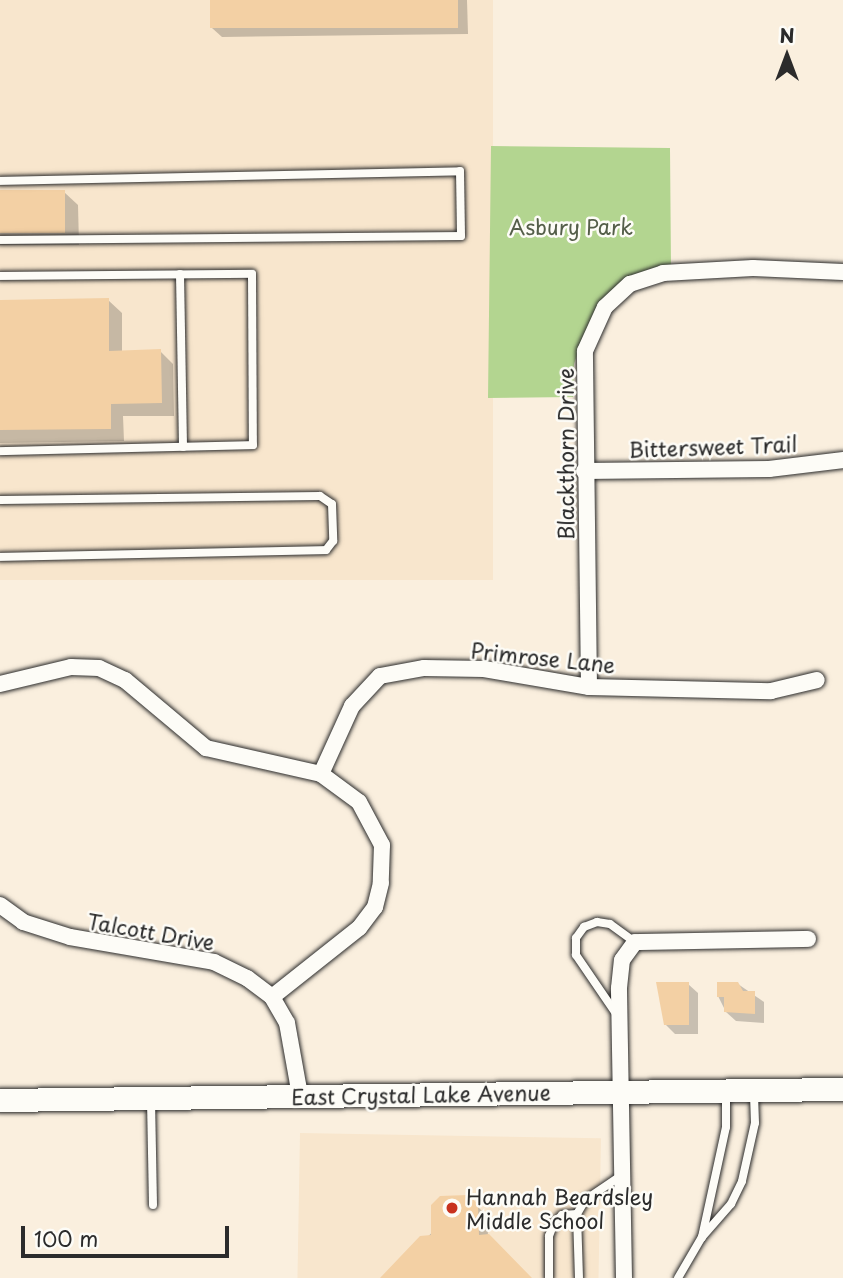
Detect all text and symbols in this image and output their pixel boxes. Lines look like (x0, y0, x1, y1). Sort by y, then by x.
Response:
north arrow (752, 21, 822, 91)
text: N (779, 21, 795, 49)
park label: Asbury Park (508, 213, 634, 239)
street label: Blackthorn Drive (552, 368, 578, 540)
street label: Bittersweet Trail (627, 430, 799, 462)
street label: Primrose Lane (469, 637, 617, 677)
street label: Talcott Drive (85, 907, 217, 955)
street label: East Crystal Lake Avenue (292, 1079, 550, 1109)
place label: Hannah Beardsley Middle School (466, 1183, 653, 1233)
marker: Hannah Beardsley Middle School (444, 1200, 460, 1216)
scale bar (24, 1212, 233, 1256)
text: 100 m (34, 1222, 98, 1254)

